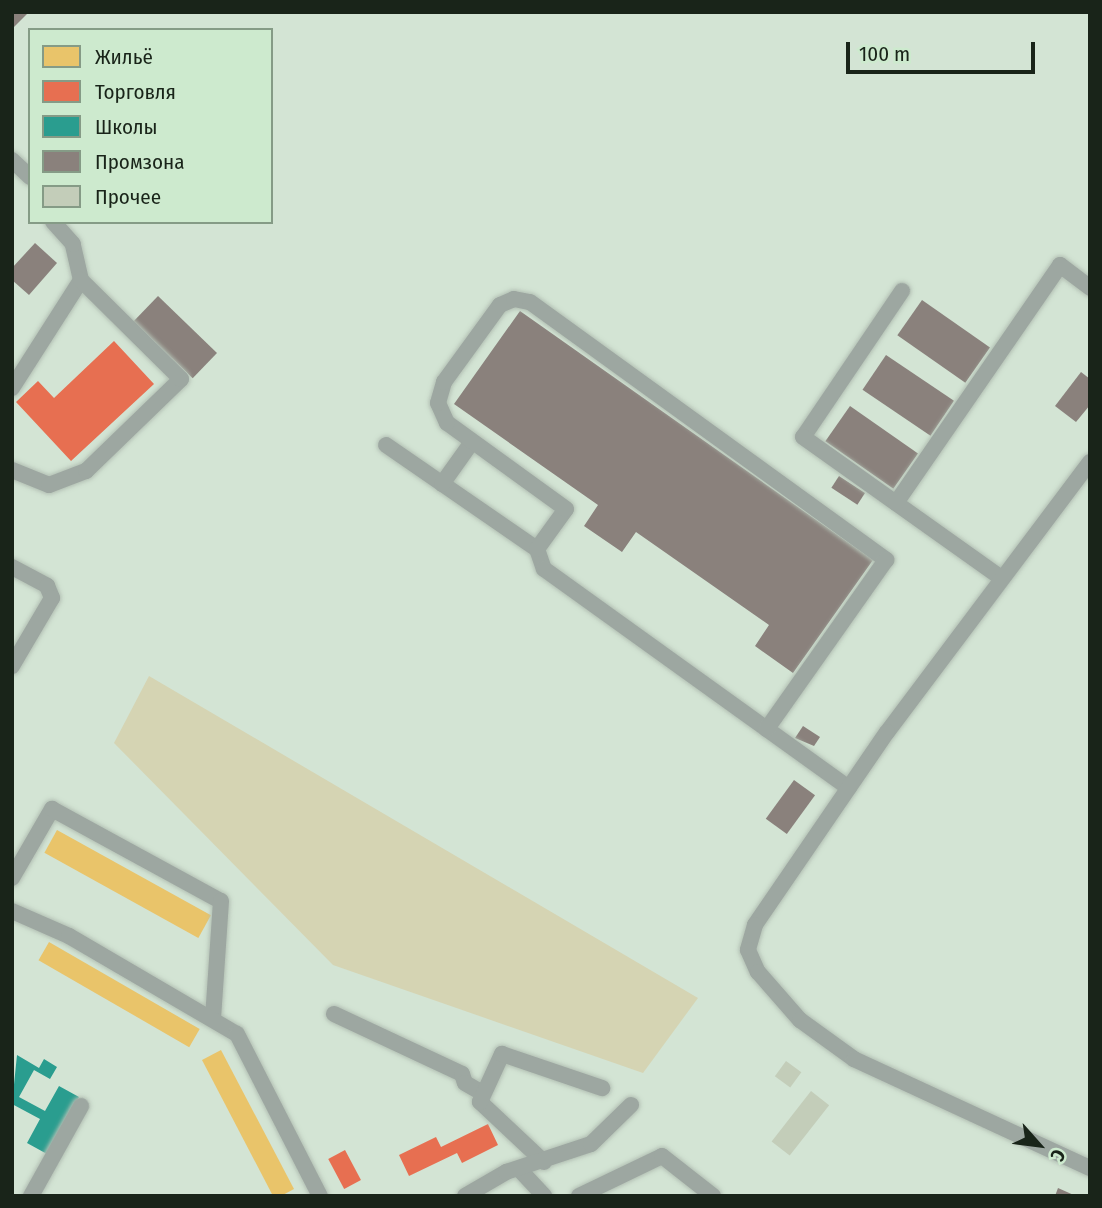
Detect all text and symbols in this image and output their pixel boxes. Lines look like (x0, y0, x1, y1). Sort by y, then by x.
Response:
legend (28, 28, 273, 224)
scale bar (850, 28, 1039, 72)
text: 100 m (859, 41, 910, 67)
text: Жильё (95, 44, 153, 70)
text: Торговля (95, 79, 176, 105)
text: Школы (95, 114, 158, 140)
text: Промзона (95, 149, 184, 175)
text: Прочее (95, 184, 161, 210)
north arrow (1004, 1110, 1074, 1180)
text: С (1045, 1145, 1070, 1165)

